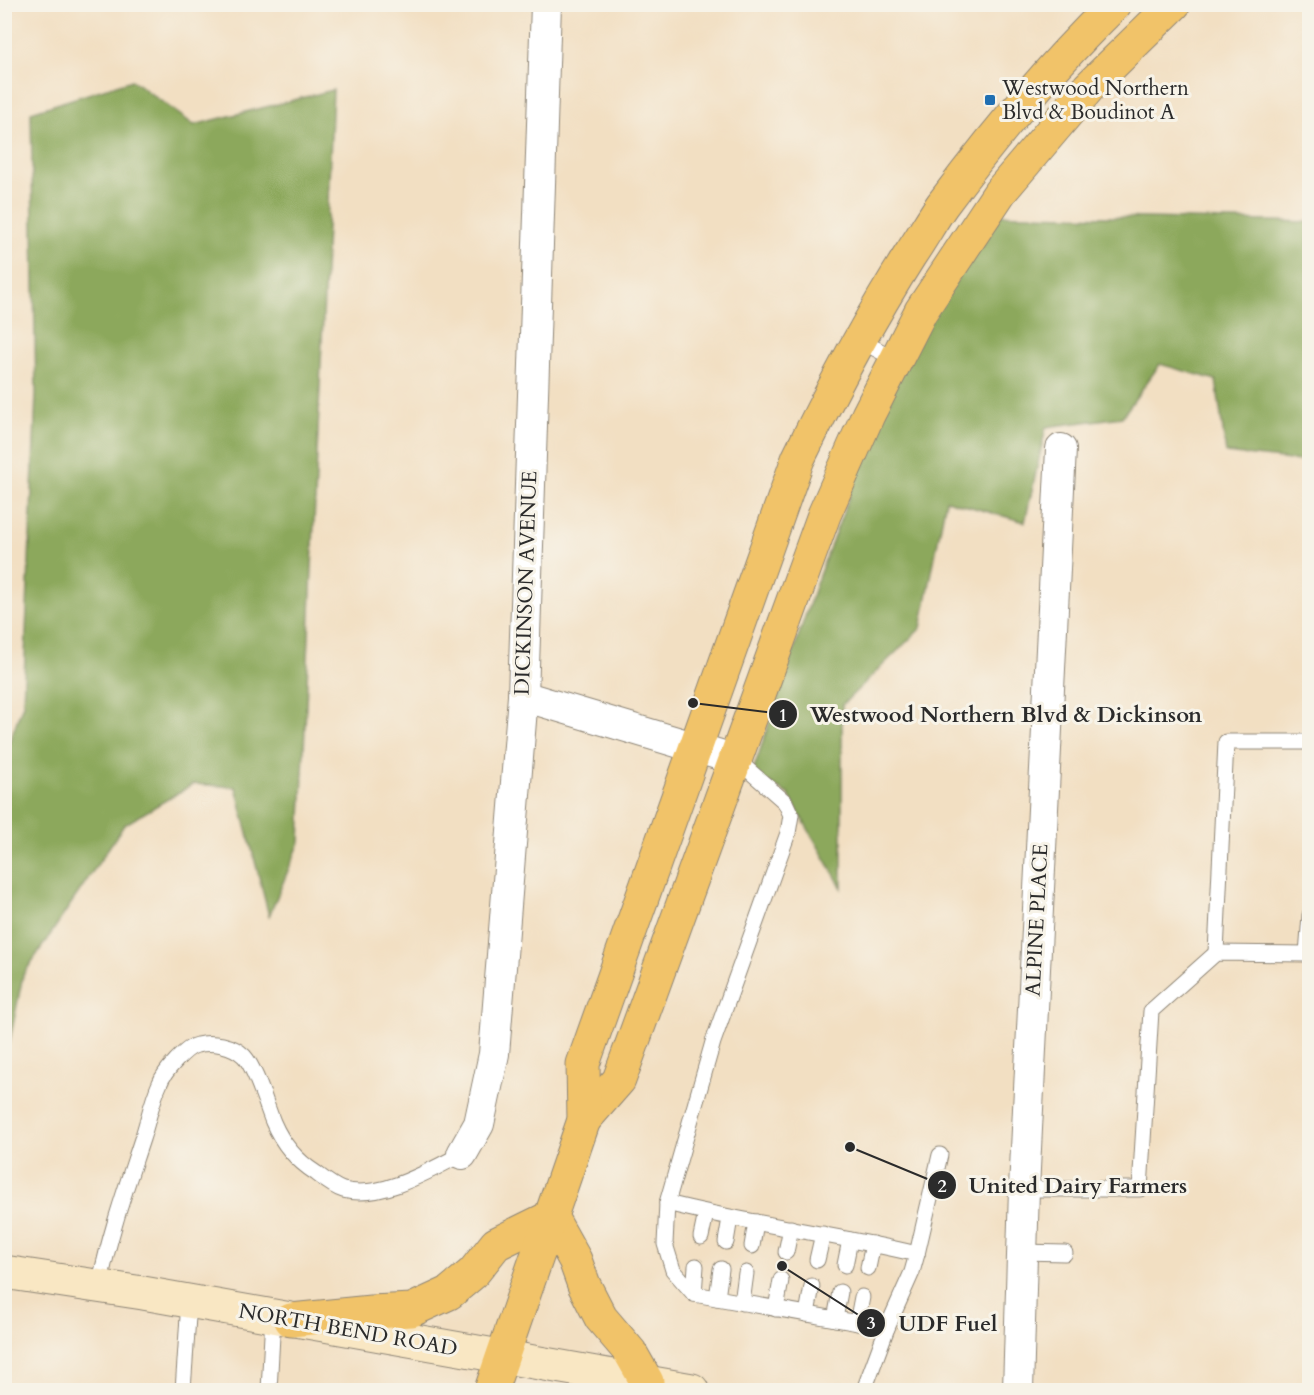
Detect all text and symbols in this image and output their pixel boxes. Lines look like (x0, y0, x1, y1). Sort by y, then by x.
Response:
place label: Westwood Northern Blvd & Boudinot A (1001, 74, 1189, 127)
marker: Westwood Northern Blvd & Boudinot A (983, 93, 997, 107)
street label: DICKINSON AVENUE (508, 470, 544, 696)
callout: Westwood Northern Blvd & Dickinson (768, 694, 1215, 734)
text: Westwood Northern Blvd & Dickinson (809, 700, 1202, 730)
text: 1 (778, 703, 788, 728)
street label: ALPINE PLACE (1019, 843, 1055, 997)
callout: United Dairy Farmers (927, 1165, 1199, 1205)
text: United Dairy Farmers (969, 1171, 1187, 1201)
text: 2 (937, 1174, 947, 1199)
street label: NORTH BEND ROAD (236, 1296, 460, 1364)
callout: UDF Fuel (856, 1303, 1009, 1343)
text: UDF Fuel (899, 1309, 998, 1339)
text: 3 (866, 1311, 876, 1336)

